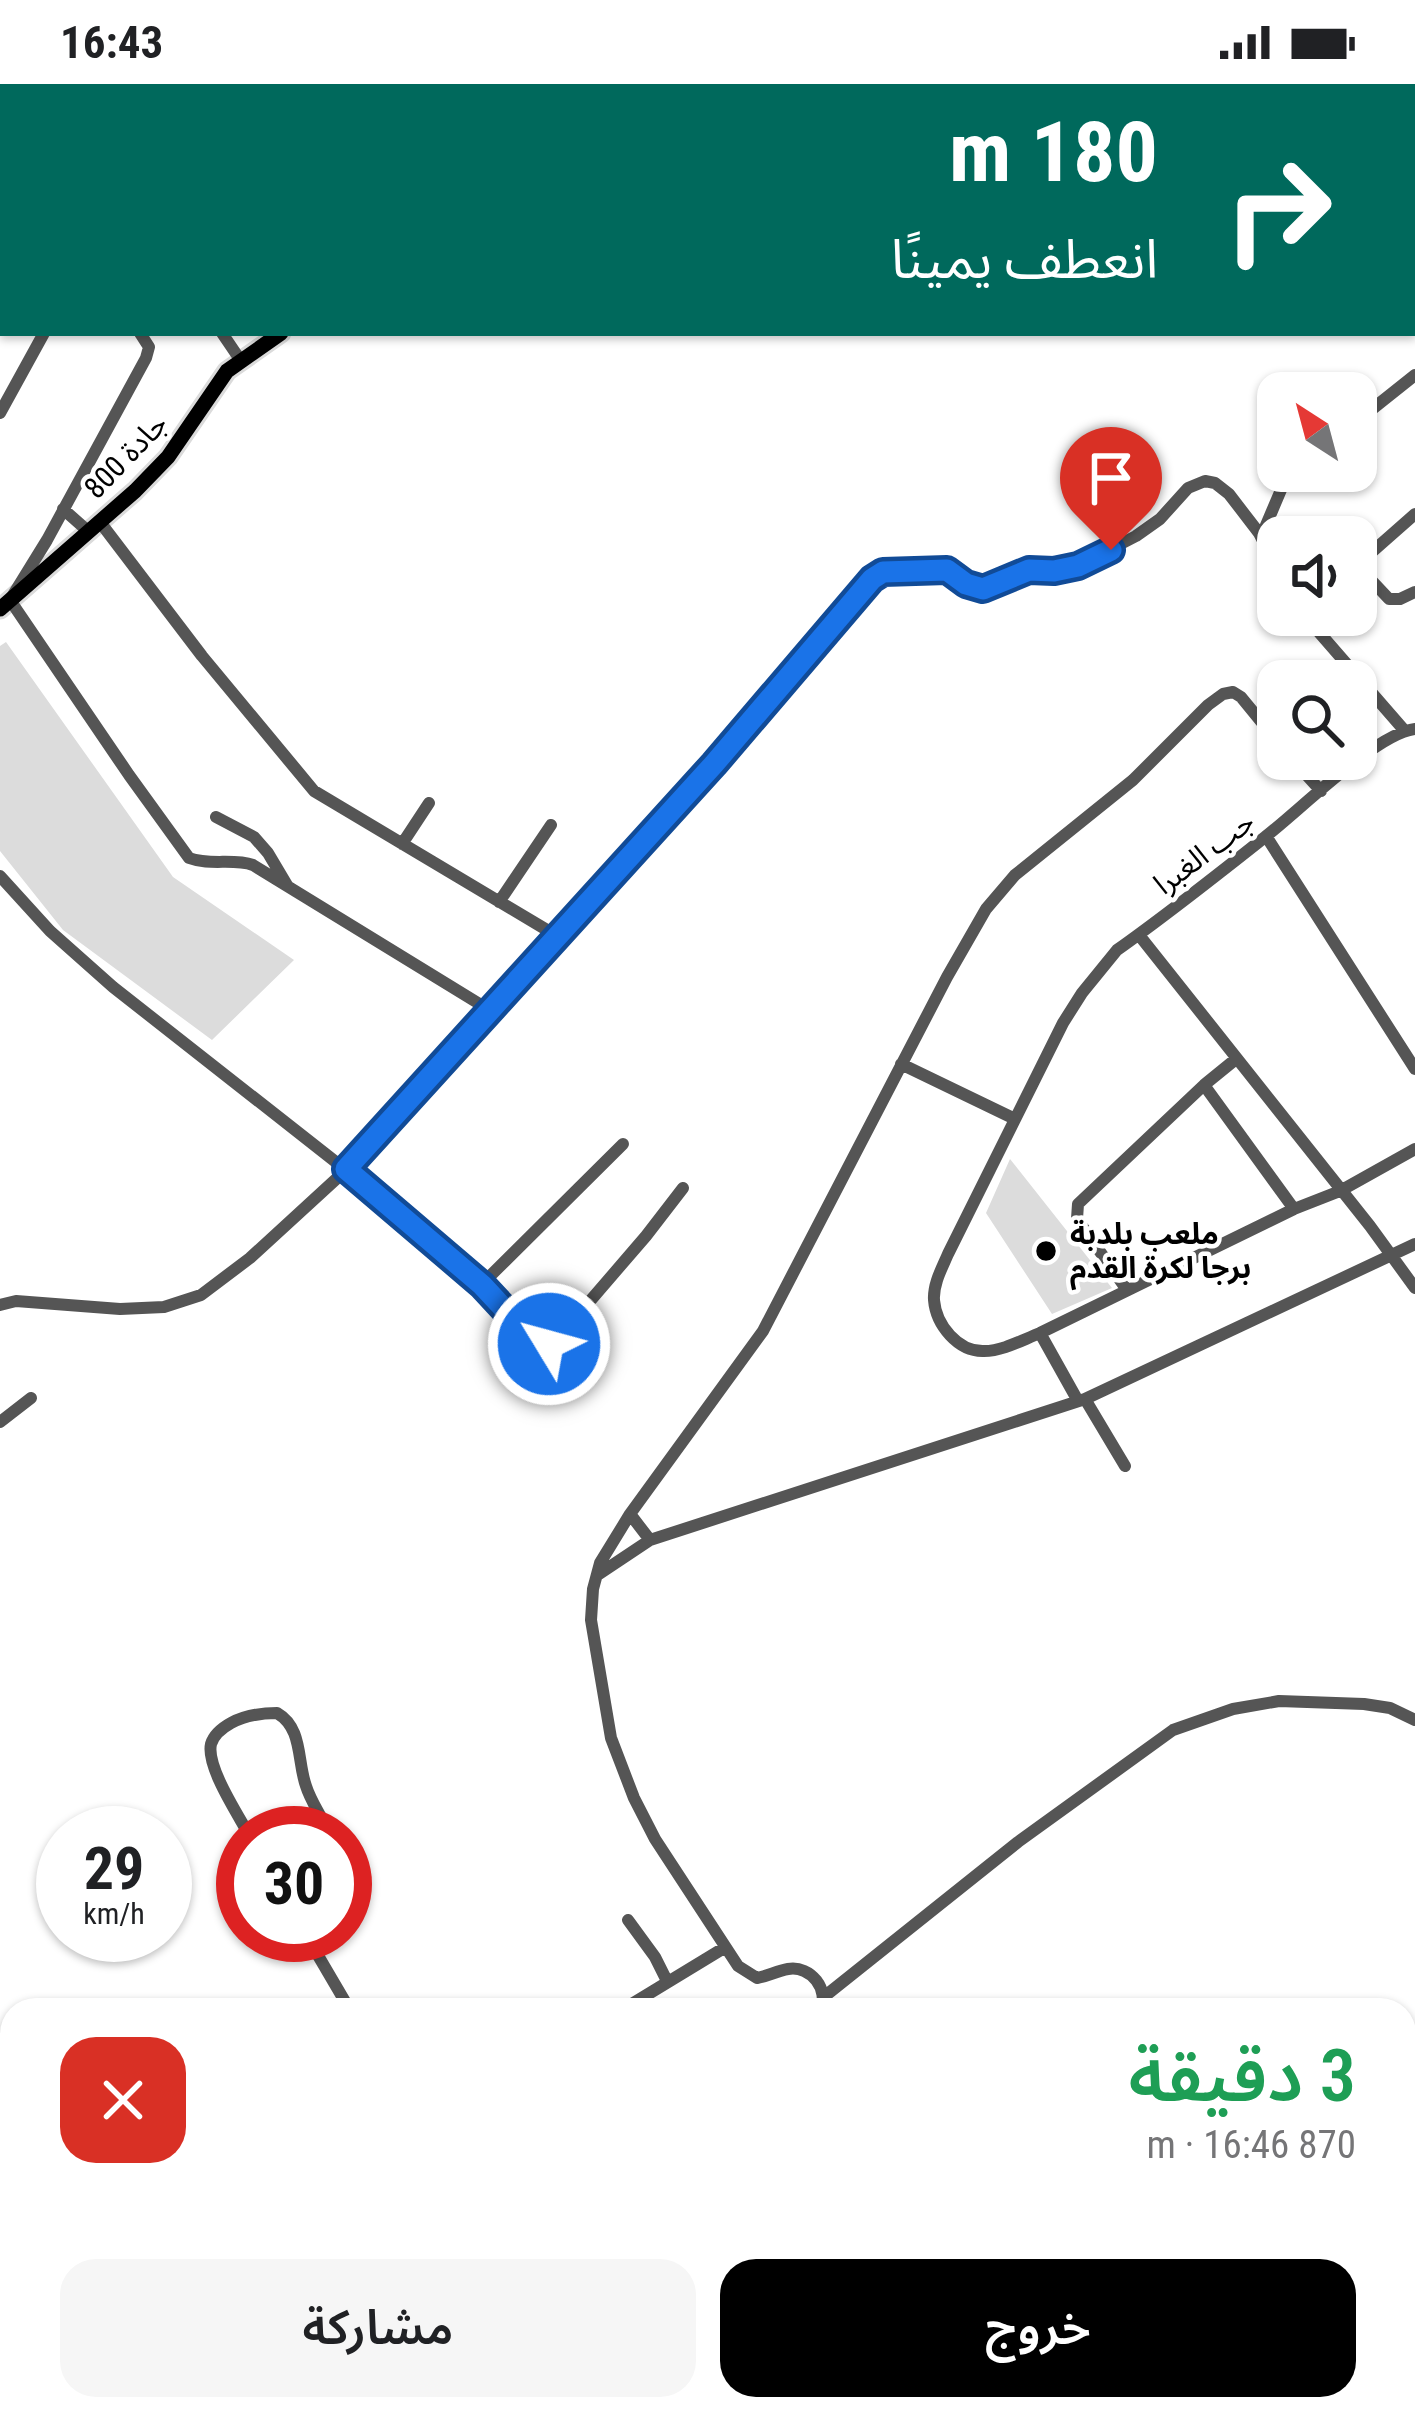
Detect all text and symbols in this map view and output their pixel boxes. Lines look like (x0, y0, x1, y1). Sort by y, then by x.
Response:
text: 16:43 (60, 16, 163, 69)
text: 180 m (949, 103, 1158, 202)
icon: right (1200, 132, 1356, 288)
text: انعطف يمينًا (891, 228, 1158, 291)
north arrow (1257, 372, 1377, 492)
map controls (1257, 372, 1377, 780)
street label: جادة 800 (77, 406, 174, 505)
pin (1060, 427, 1162, 550)
icon: arrive (1078, 445, 1144, 511)
button: sound (1257, 516, 1377, 636)
button: search (1257, 660, 1377, 780)
street label: جب الغبرا (1147, 804, 1261, 902)
place label: ملعب بلدبة برجا لكرة القدم (1070, 1216, 1251, 1291)
marker: ملعب بلدبة برجا لكرة القدم (1033, 1238, 1059, 1264)
position arrow (486, 1281, 612, 1407)
speed limit sign: 30 (216, 1806, 372, 1962)
text: 29 (84, 1833, 144, 1904)
text: km/h (83, 1896, 145, 1931)
text: 3 دقيقة (1129, 2034, 1356, 2119)
button: close (60, 2037, 186, 2163)
text: 870 m · 16:46 (1146, 2122, 1356, 2168)
button: مشاركة (60, 2259, 696, 2397)
button: خروج (720, 2259, 1356, 2397)

